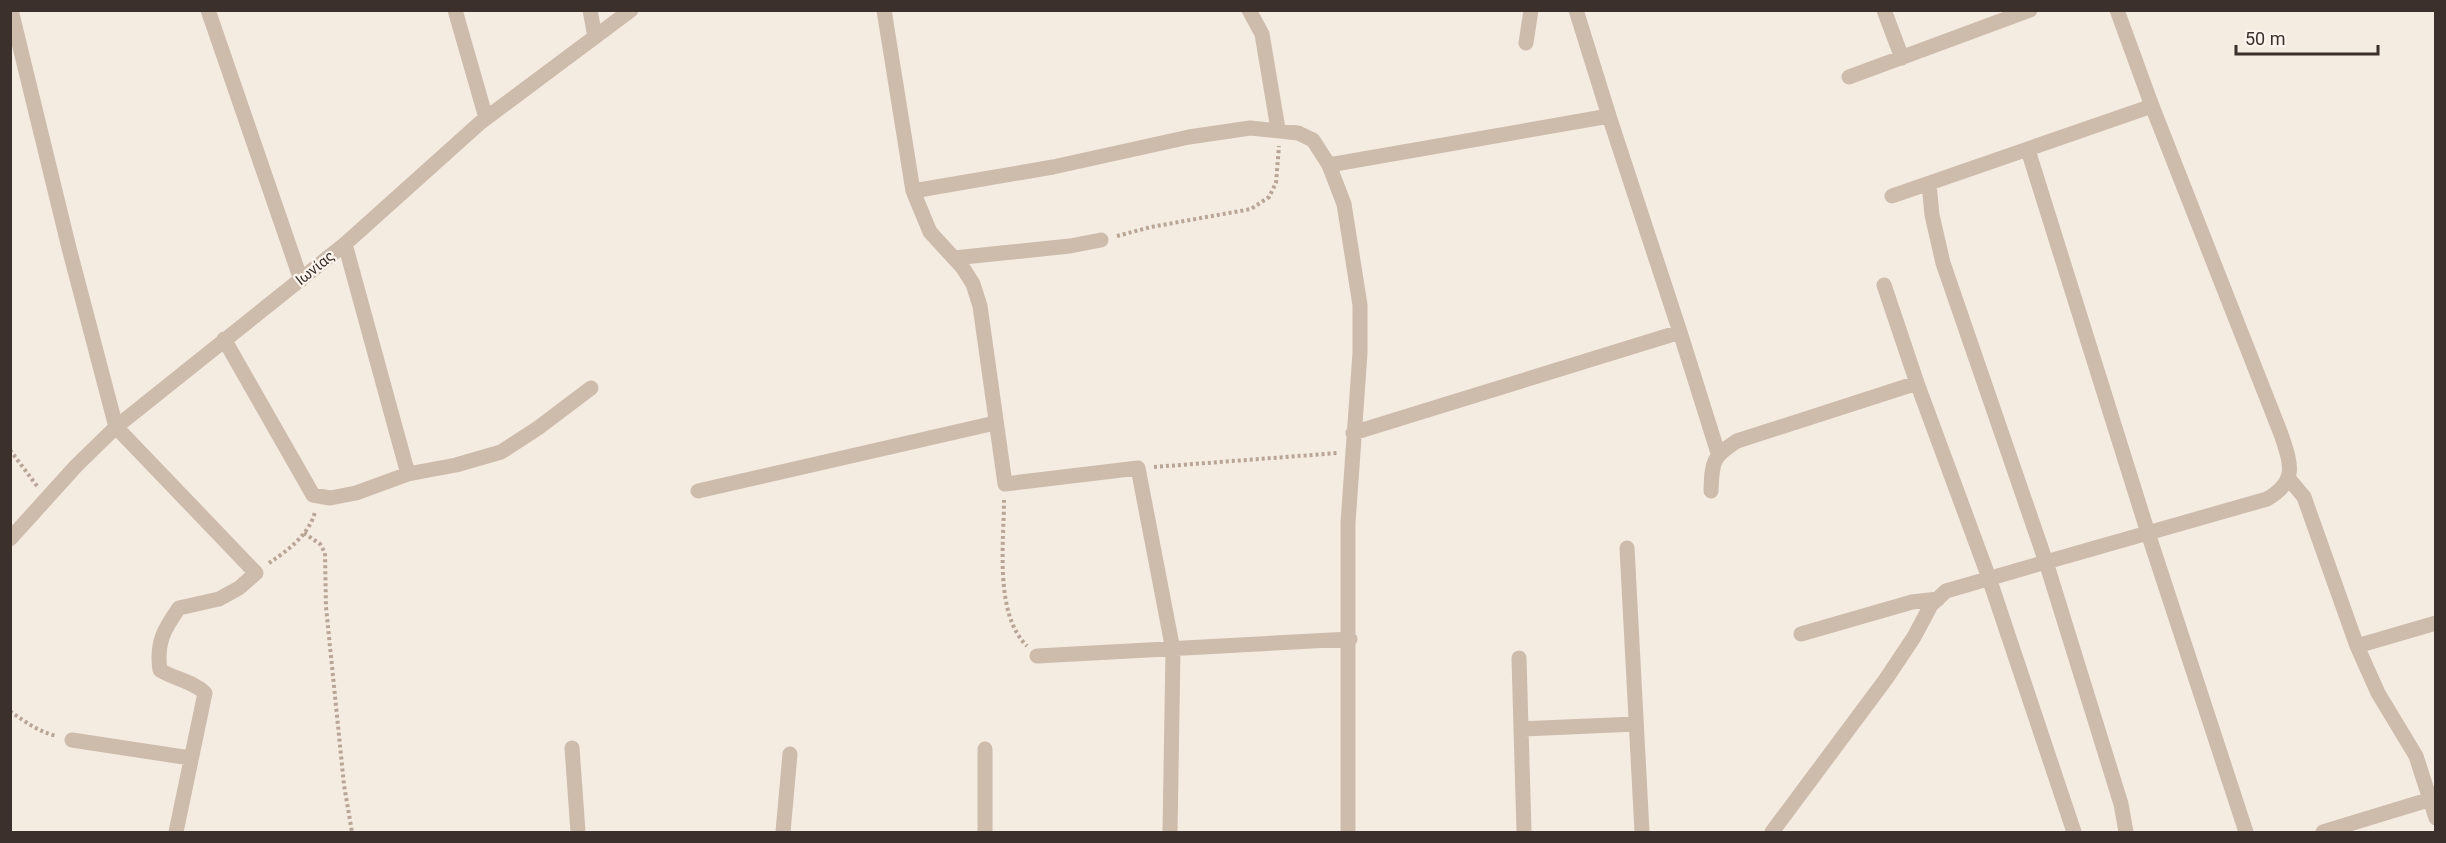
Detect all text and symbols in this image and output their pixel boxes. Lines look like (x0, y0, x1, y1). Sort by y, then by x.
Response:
scale bar (2236, 18, 2378, 56)
text: 50 m (2245, 28, 2285, 49)
street label: Ιωνίας (292, 247, 338, 289)

